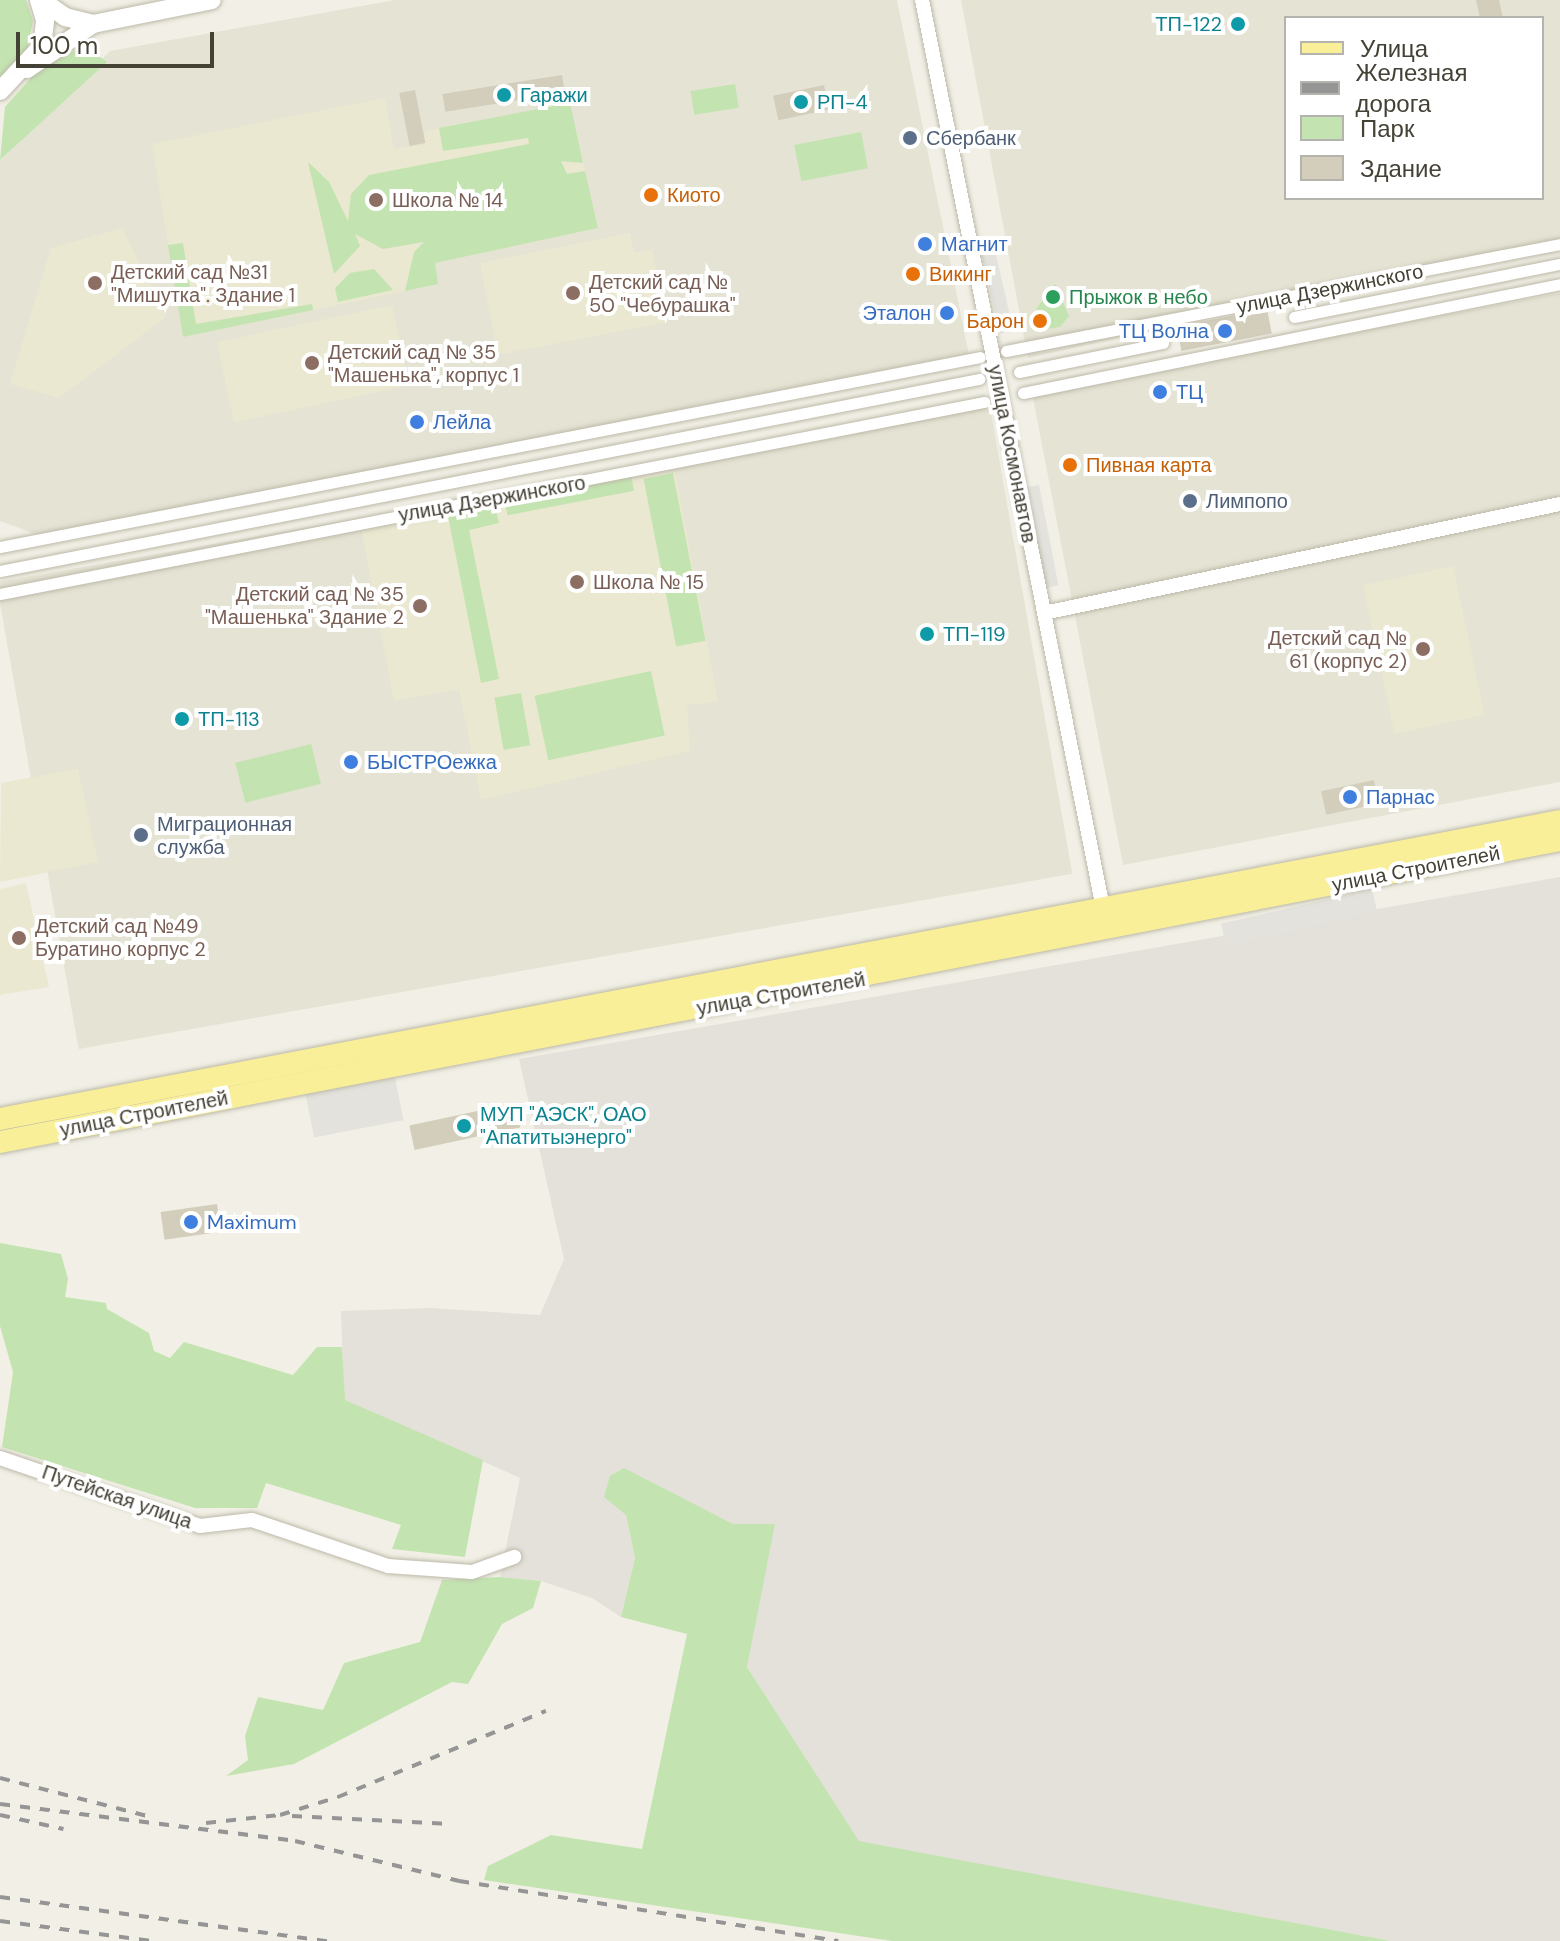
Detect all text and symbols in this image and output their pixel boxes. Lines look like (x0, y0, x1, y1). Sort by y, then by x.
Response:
place label: ТП-122 (1155, 12, 1222, 36)
marker: ТП-122 (1229, 15, 1247, 33)
scale bar (20, 16, 218, 66)
legend (1284, 16, 1544, 200)
text: 100 m (30, 30, 98, 61)
text: Улица (1360, 33, 1428, 64)
text: Железная дорога (1356, 57, 1467, 119)
place label: Гаражи (520, 83, 588, 107)
marker: Гаражи (495, 86, 513, 104)
place label: РП-4 (817, 90, 868, 114)
marker: РП-4 (792, 93, 810, 111)
text: Парк (1360, 113, 1414, 144)
place label: Сбербанк (926, 126, 1016, 150)
marker: Сбербанк (901, 129, 919, 147)
text: Здание (1360, 153, 1442, 184)
place label: Киото (667, 183, 721, 207)
marker: Киото (642, 186, 660, 204)
place label: Школа № 14 (392, 188, 503, 212)
marker: Школа № 14 (367, 191, 385, 209)
place label: Магнит (941, 232, 1008, 256)
marker: Магнит (916, 235, 934, 253)
street label: улица Дзержинского (1235, 259, 1425, 319)
place label: Детский сад №31 "Мишутка". Здание 1 (111, 260, 295, 307)
place label: Викинг (929, 262, 992, 286)
marker: Викинг (904, 265, 922, 283)
place label: Детский сад № 50 "Чебурашка" (589, 270, 735, 317)
marker: Детский сад №31 "Мишутка". Здание 1 (86, 274, 104, 292)
marker: Детский сад № 50 "Чебурашка" (564, 284, 582, 302)
place label: Прыжок в небо (1069, 285, 1208, 309)
marker: Прыжок в небо (1044, 288, 1062, 306)
place label: Эталон (863, 301, 931, 325)
marker: Эталон (938, 304, 956, 322)
place label: Барон (966, 309, 1024, 333)
marker: Барон (1031, 312, 1049, 330)
place label: ТЦ Волна (1119, 319, 1209, 343)
marker: ТЦ Волна (1216, 322, 1234, 340)
place label: Детский сад № 35 "Машенька", корпус 1 (328, 340, 519, 387)
marker: Детский сад № 35 "Машенька", корпус 1 (303, 354, 321, 372)
street label: улица Космонавтов (983, 363, 1041, 545)
place label: ТЦ (1176, 380, 1203, 404)
marker: ТЦ (1151, 383, 1169, 401)
place label: Лейла (433, 410, 491, 434)
marker: Лейла (408, 413, 426, 431)
place label: Пивная карта (1086, 453, 1212, 477)
marker: Пивная карта (1061, 456, 1079, 474)
street label: улица Дзержинского (397, 471, 587, 527)
place label: Лимпопо (1206, 489, 1288, 513)
marker: Лимпопо (1181, 492, 1199, 510)
place label: Школа № 15 (593, 570, 704, 594)
marker: Школа № 15 (568, 573, 586, 591)
place label: Детский сад № 35 "Машенька" Здание 2 (205, 582, 404, 629)
marker: Детский сад № 35 "Машенька" Здание 2 (411, 597, 429, 615)
place label: ТП-119 (943, 622, 1005, 646)
marker: ТП-119 (918, 625, 936, 643)
place label: Детский сад № 61 (корпус 2) (1268, 626, 1407, 673)
marker: Детский сад № 61 (корпус 2) (1414, 640, 1432, 658)
place label: ТП-113 (198, 707, 260, 731)
marker: ТП-113 (173, 710, 191, 728)
place label: БЫСТРОежка (367, 750, 497, 774)
marker: БЫСТРОежка (342, 753, 360, 771)
place label: Парнас (1366, 785, 1435, 809)
marker: Парнас (1341, 788, 1359, 806)
place label: Миграционная служба (157, 812, 292, 859)
marker: Миграционная служба (132, 826, 150, 844)
street label: улица Строителей (1330, 841, 1502, 897)
place label: Детский сад №49 Буратино корпус 2 (35, 914, 206, 961)
marker: Детский сад №49 Буратино корпус 2 (10, 929, 28, 947)
street label: улица Строителей (695, 967, 867, 1021)
street label: улица Строителей (58, 1086, 230, 1142)
place label: МУП "АЭСК", ОАО "Апатитыэнерго" (480, 1102, 647, 1149)
marker: МУП "АЭСК", ОАО "Апатитыэнерго" (455, 1117, 473, 1135)
place label: Maximum (207, 1210, 297, 1234)
marker: Maximum (182, 1213, 200, 1231)
street label: Путейская улица (39, 1460, 195, 1534)

